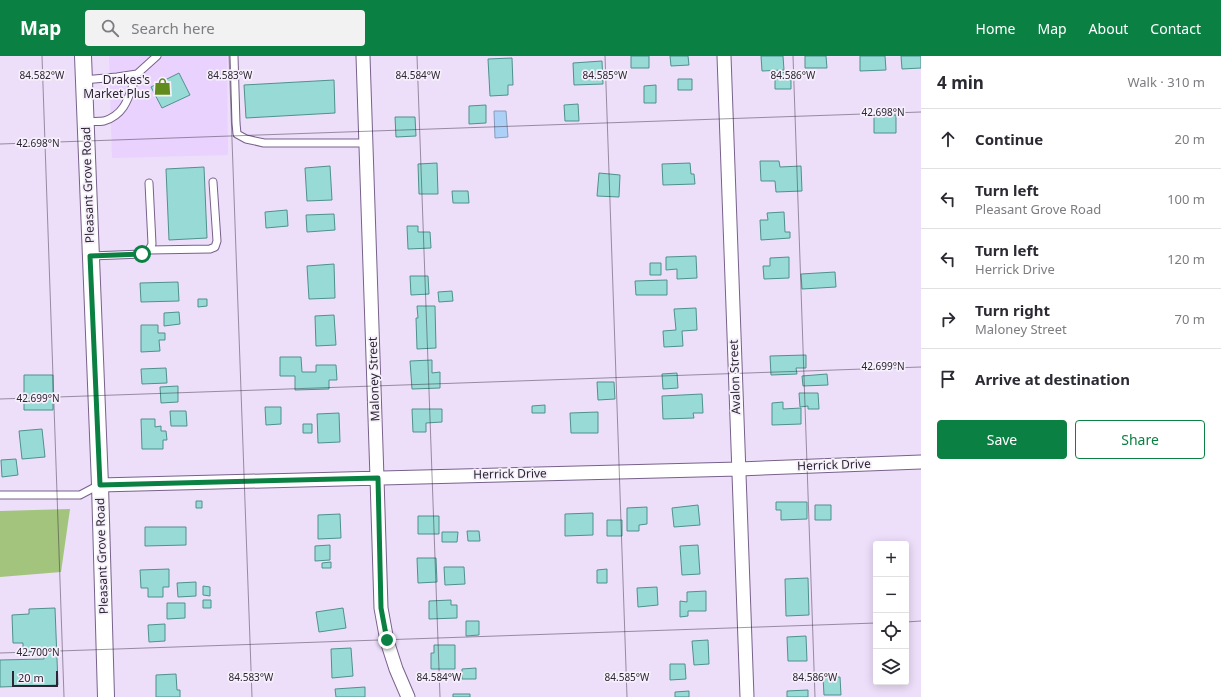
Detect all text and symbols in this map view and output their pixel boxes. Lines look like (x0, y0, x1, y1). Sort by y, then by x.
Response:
search box (85, 10, 365, 46)
text: Map (20, 15, 61, 41)
icon: search (99, 17, 121, 39)
text: Search here (131, 18, 215, 38)
text: Home (976, 19, 1015, 38)
text: Map (1037, 19, 1067, 38)
text: About (1089, 19, 1128, 38)
text: Contact (1150, 19, 1201, 38)
text: 84.582°W (20, 68, 65, 82)
text: 84.583°W (208, 68, 253, 82)
text: 84.584°W (396, 68, 441, 82)
text: 84.585°W (583, 68, 628, 82)
text: 84.586°W (771, 68, 816, 82)
place label: Drakes's Market Plus (83, 71, 150, 102)
text: 4 min (937, 71, 984, 94)
text: Walk · 310 m (1127, 73, 1205, 91)
shop icon: Drakes's Market Plus (153, 77, 173, 97)
text: 42.698°N (861, 105, 905, 119)
street label: Pleasant Grove Road (77, 127, 98, 244)
icon: ahead (937, 128, 959, 150)
text: Continue (975, 129, 1043, 149)
text: 20 m (1175, 130, 1205, 148)
text: 42.698°N (16, 136, 60, 150)
text: Turn left (975, 180, 1039, 200)
icon: left (937, 188, 959, 210)
text: 100 m (1167, 190, 1205, 208)
text: Pleasant Grove Road (975, 200, 1101, 218)
text: Turn left (975, 240, 1039, 260)
route start (133, 245, 151, 263)
icon: left (937, 248, 959, 270)
text: 120 m (1167, 250, 1205, 268)
text: Herrick Drive (975, 260, 1055, 278)
text: Turn right (975, 300, 1050, 320)
icon: right (937, 308, 959, 330)
text: 70 m (1175, 310, 1205, 328)
text: Maloney Street (975, 320, 1067, 338)
street label: Maloney Street (364, 336, 383, 422)
street label: Avalon Street (725, 339, 744, 415)
text: 42.699°N (861, 359, 905, 373)
icon: arrive (937, 368, 959, 390)
text: Arrive at destination (975, 369, 1130, 389)
text: 42.699°N (16, 391, 60, 405)
button: Save (937, 420, 1067, 459)
button: Share (1075, 420, 1205, 459)
street label: Herrick Drive (797, 455, 871, 474)
street label: Herrick Drive (473, 464, 547, 483)
street label: Pleasant Grove Road (91, 498, 112, 615)
map controls (873, 541, 909, 685)
button: + (873, 541, 909, 577)
button: − (873, 577, 909, 613)
button: locate (873, 613, 909, 649)
route end (378, 631, 396, 649)
text: 42.700°N (16, 645, 60, 659)
button: layers (873, 649, 909, 685)
scale bar (12, 669, 58, 688)
text: 20 m (18, 670, 44, 685)
text: 84.583°W (229, 670, 274, 684)
text: 84.584°W (417, 670, 462, 684)
text: 84.585°W (605, 670, 650, 684)
text: 84.586°W (793, 670, 838, 684)

